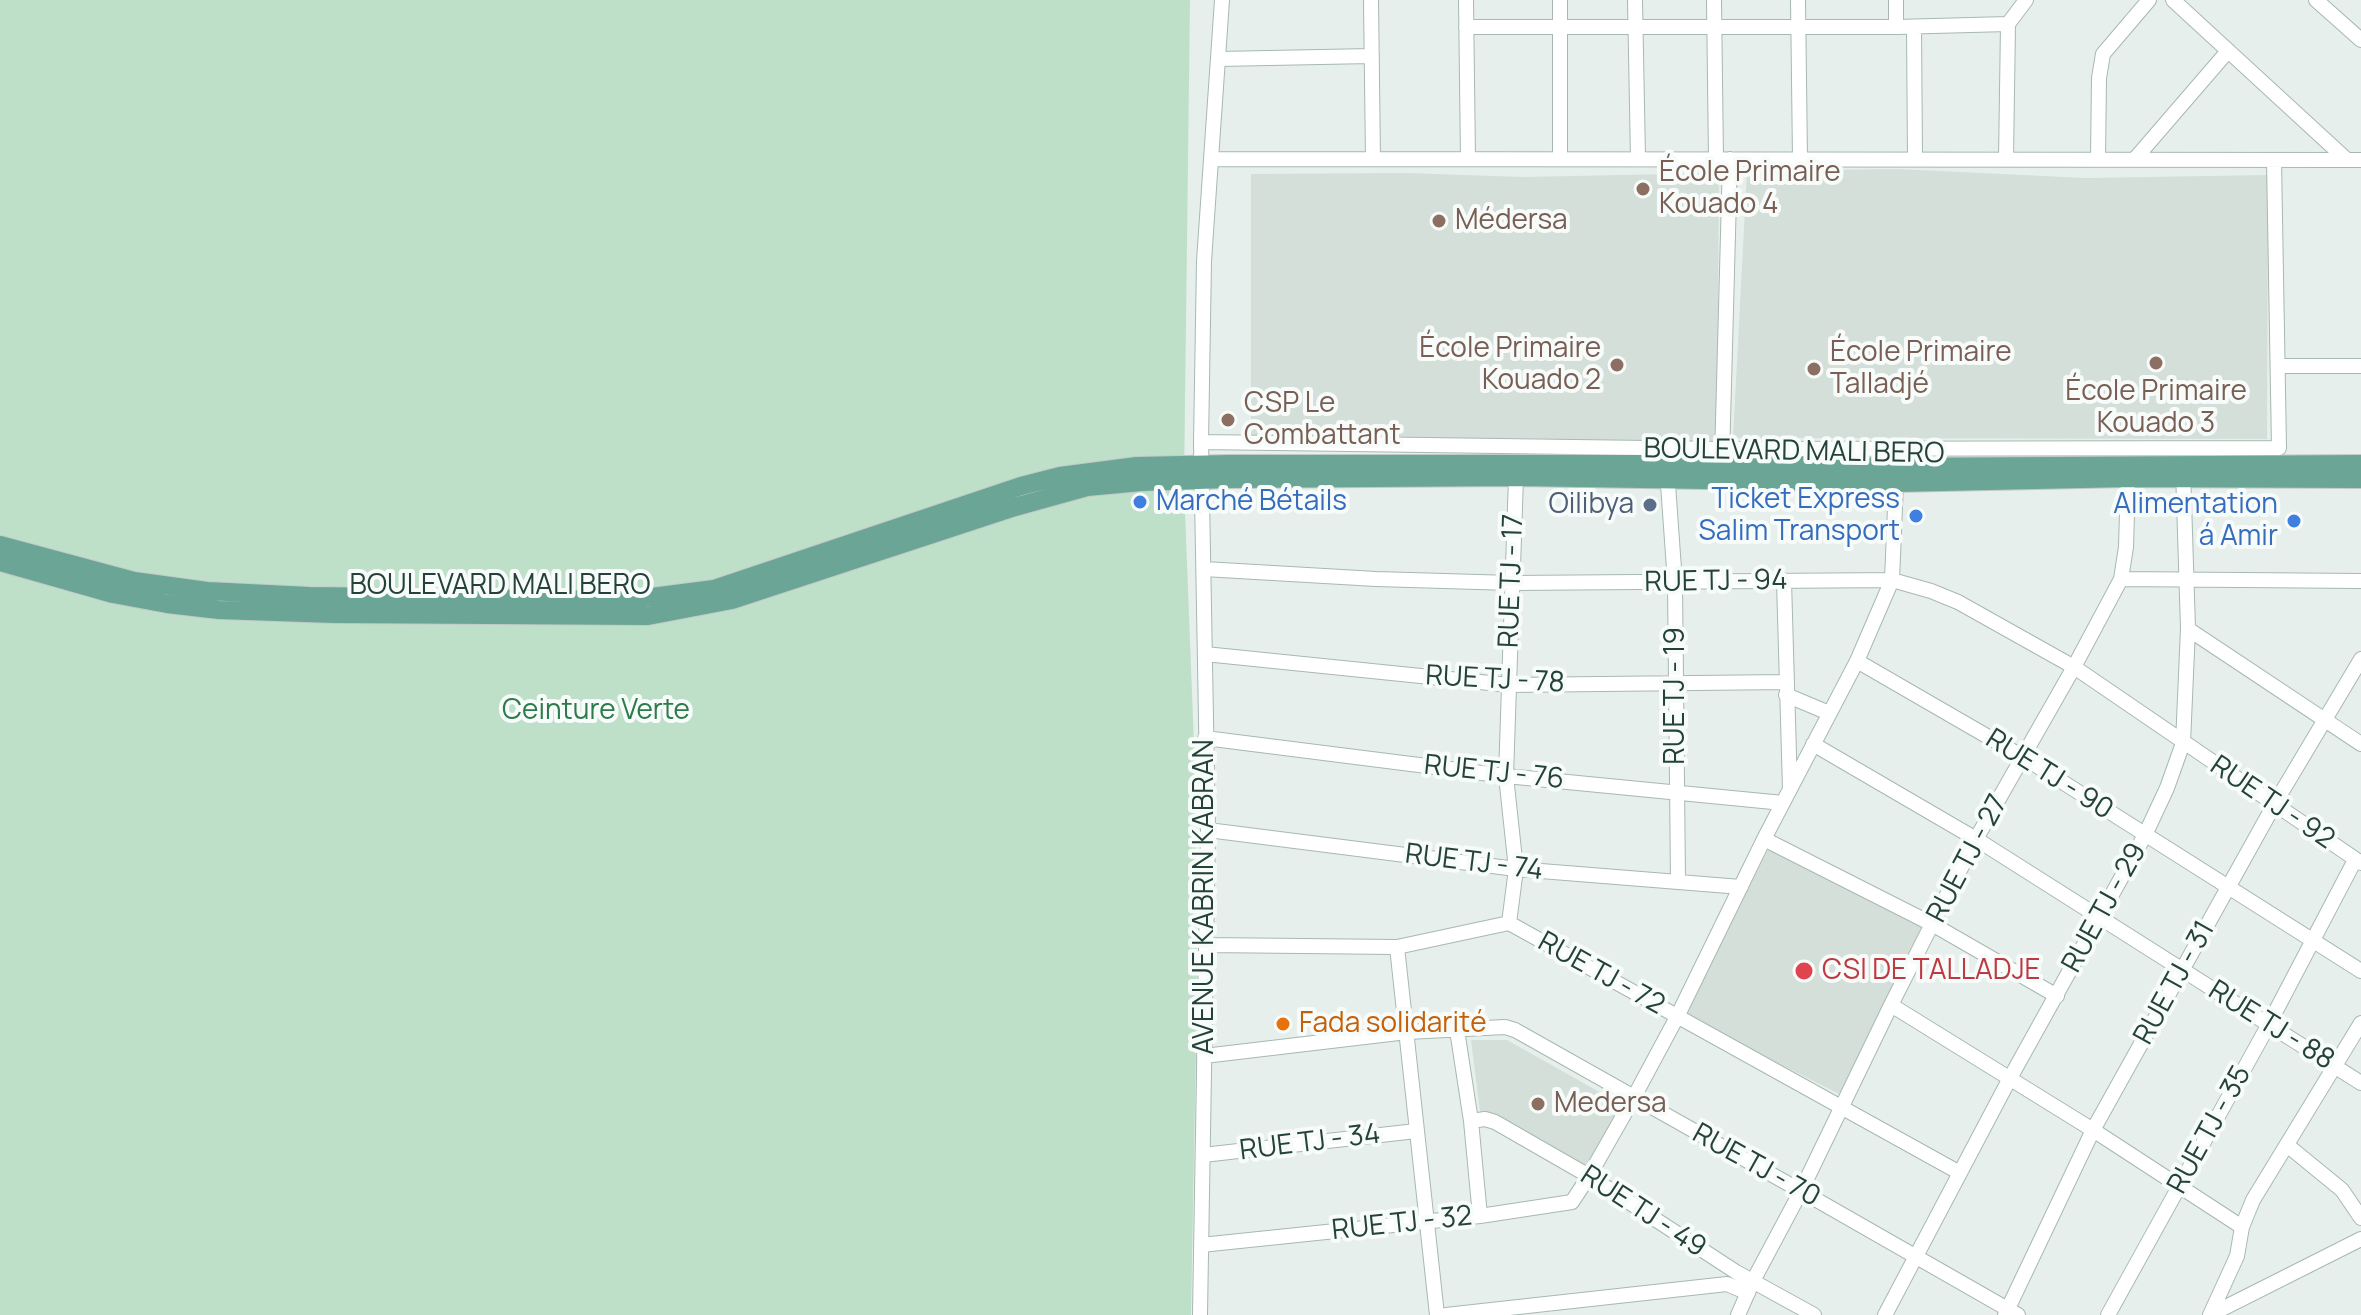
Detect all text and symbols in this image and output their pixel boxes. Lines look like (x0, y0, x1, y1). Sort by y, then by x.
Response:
place label: École Primaire Kouado 4 (1659, 156, 1841, 222)
marker: École Primaire Kouado 4 (1634, 180, 1652, 198)
place label: Médersa (1455, 204, 1568, 238)
marker: Médersa (1430, 212, 1448, 230)
place label: École Primaire Kouado 2 (1419, 332, 1601, 398)
place label: École Primaire Talladjé (1830, 336, 2012, 402)
marker: École Primaire Kouado 3 (2147, 354, 2165, 372)
marker: École Primaire Kouado 2 (1608, 356, 1626, 374)
marker: École Primaire Talladjé (1805, 360, 1823, 378)
place label: École Primaire Kouado 3 (2065, 375, 2247, 441)
place label: CSP Le Combattant (1244, 387, 1401, 453)
marker: CSP Le Combattant (1219, 411, 1237, 429)
street label: BOULEVARD MALI BERO (1643, 433, 1945, 471)
place label: Ticket Express Salim Transport (1699, 483, 1900, 549)
place label: Marché Bétails (1156, 485, 1347, 519)
place label: Oilibya (1549, 488, 1634, 522)
place label: Alimentation á Amir (2113, 488, 2278, 554)
marker: Marché Bétails (1131, 493, 1149, 511)
marker: Oilibya (1641, 496, 1659, 514)
marker: Ticket Express Salim Transport (1907, 507, 1925, 525)
marker: Alimentation á Amir (2285, 512, 2303, 530)
street label: RUE TJ - 17 (1493, 513, 1531, 649)
street label: RUE TJ - 94 (1644, 564, 1788, 600)
street label: BOULEVARD MALI BERO (350, 569, 650, 603)
street label: RUE TJ - 19 (1659, 627, 1693, 765)
street label: RUE TJ - 78 (1424, 660, 1566, 700)
park label: Ceinture Verte (502, 694, 690, 728)
street label: RUE TJ - 90 (1979, 723, 2119, 827)
street label: AVENUE KABRIN KABRAN (1188, 739, 1222, 1055)
street label: RUE TJ - 76 (1422, 749, 1566, 797)
street label: RUE TJ - 92 (2203, 749, 2341, 857)
street label: RUE TJ - 27 (1920, 790, 2016, 928)
street label: RUE TJ - 29 (2056, 837, 2154, 979)
street label: RUE TJ - 74 (1403, 838, 1545, 888)
street label: RUE TJ - 31 (2127, 916, 2223, 1050)
street label: RUE TJ - 72 (1532, 926, 1670, 1022)
place label: CSI DE TALLADJE (1822, 954, 2041, 988)
marker: CSI DE TALLADJE (1793, 960, 1815, 982)
street label: RUE TJ - 88 (2202, 974, 2340, 1078)
place label: Fada solidarité (1299, 1007, 1487, 1041)
marker: Fada solidarité (1274, 1015, 1292, 1033)
street label: RUE TJ - 35 (2161, 1060, 2259, 1200)
place label: Medersa (1554, 1087, 1667, 1121)
marker: Medersa (1529, 1095, 1547, 1113)
street label: RUE TJ - 70 (1686, 1117, 1826, 1215)
street label: RUE TJ - 34 (1238, 1118, 1382, 1168)
street label: RUE TJ - 49 (1574, 1159, 1712, 1265)
street label: RUE TJ - 32 (1330, 1200, 1474, 1248)

